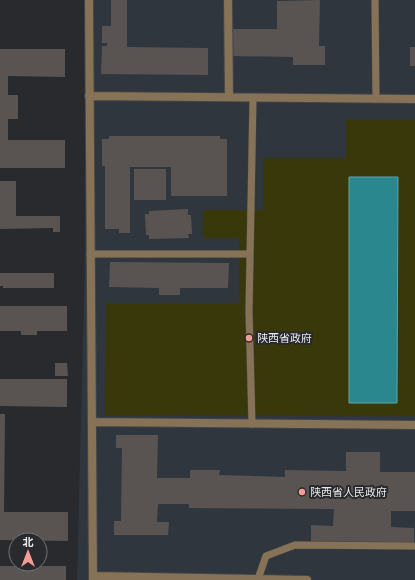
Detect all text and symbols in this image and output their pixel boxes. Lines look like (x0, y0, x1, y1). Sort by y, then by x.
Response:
place label: 陕西省政府 (257, 332, 312, 345)
marker: 陕西省政府 (244, 333, 254, 343)
place label: 陕西省人民政府 (310, 486, 387, 499)
marker: 陕西省人民政府 (297, 487, 307, 497)
north arrow (8, 532, 48, 572)
text: 北 (23, 536, 34, 549)

